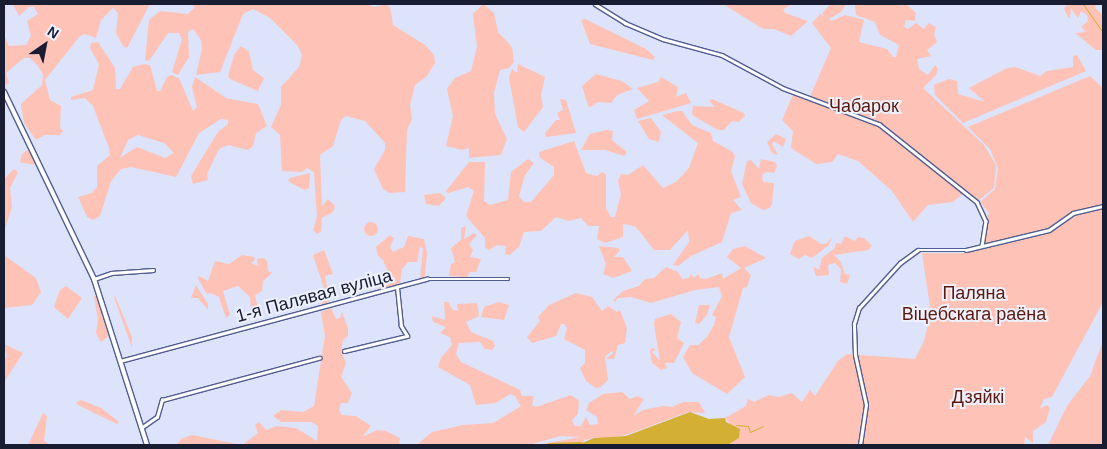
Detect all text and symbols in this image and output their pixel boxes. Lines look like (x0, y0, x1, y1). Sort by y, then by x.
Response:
north arrow (20, 20, 70, 70)
text: N (45, 23, 62, 42)
park label: Чабарок (829, 95, 899, 117)
street label: 1-я Палявая вуліца (234, 265, 394, 327)
park label: Паляна Віцебскага раёна (902, 283, 1046, 326)
park label: Дзяйкі (952, 386, 1004, 408)

